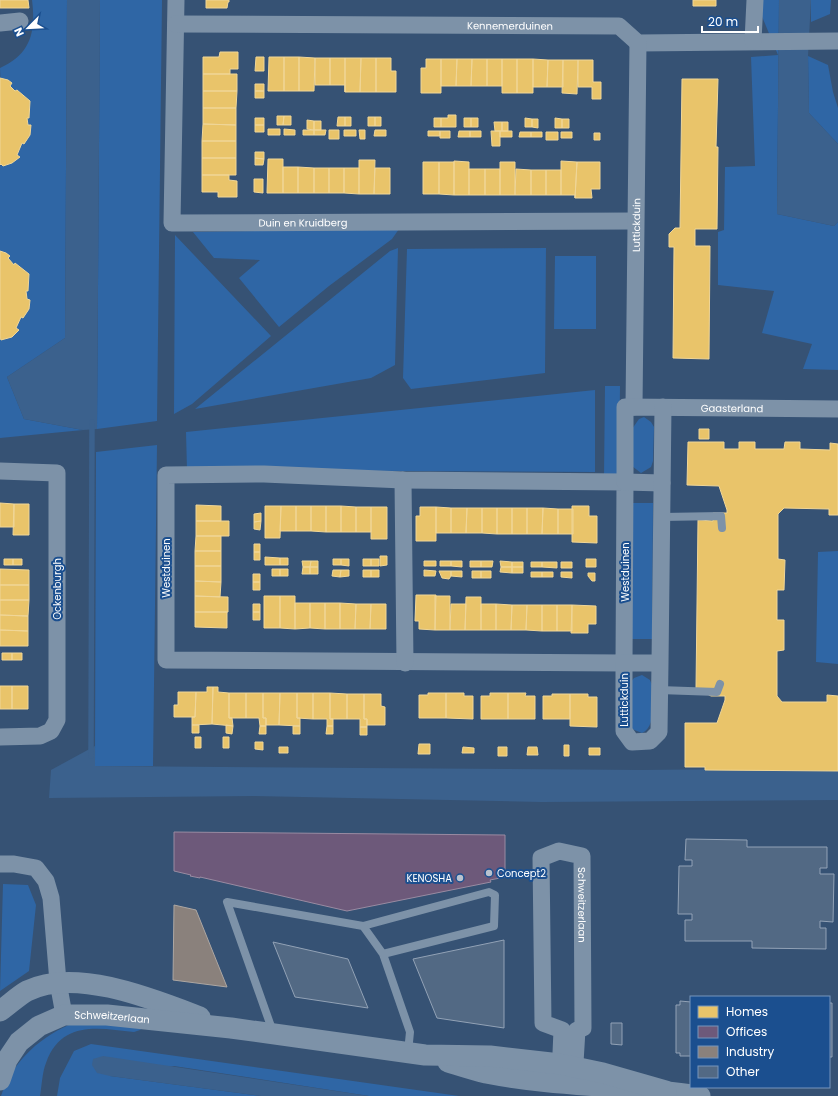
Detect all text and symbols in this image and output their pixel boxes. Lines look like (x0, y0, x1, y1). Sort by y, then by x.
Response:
north arrow (8, 8, 48, 48)
scale bar (702, 8, 758, 34)
text: 20 m (708, 13, 738, 30)
street label: Kennemerduinen (467, 18, 553, 34)
text: N (10, 25, 28, 39)
street label: Luttickduin (629, 198, 644, 252)
street label: Duin en Kruidberg (258, 215, 348, 231)
street label: Gaasterland (701, 401, 763, 416)
street label: Westduinen (159, 538, 174, 598)
street label: Westduinen (618, 542, 633, 602)
street label: Ockenburgh (50, 558, 65, 620)
street label: Luttickduin (617, 673, 632, 727)
place label: Concept2 (497, 866, 546, 881)
street label: Schweitzerlaan (574, 867, 590, 943)
marker: Concept2 (484, 868, 494, 878)
place label: KENOSHA (406, 871, 452, 886)
marker: KENOSHA (455, 873, 465, 883)
legend (690, 996, 830, 1088)
text: Homes (726, 1003, 768, 1020)
street label: Schweitzerlaan (74, 1008, 151, 1027)
text: Offices (726, 1023, 767, 1040)
text: Industry (726, 1043, 775, 1060)
text: Other (726, 1063, 760, 1080)

